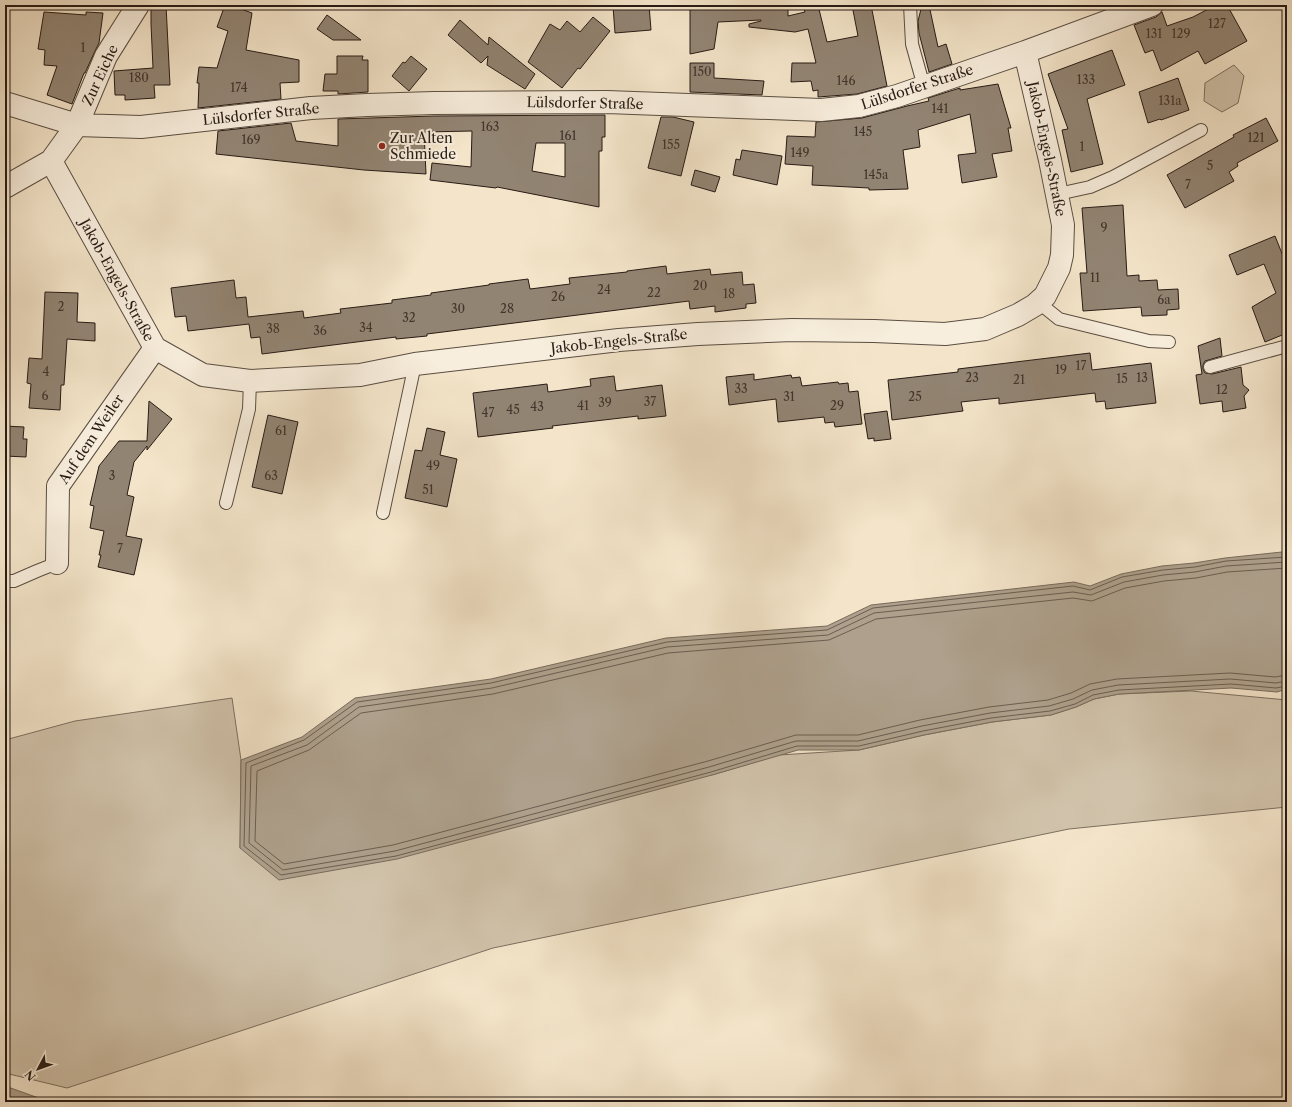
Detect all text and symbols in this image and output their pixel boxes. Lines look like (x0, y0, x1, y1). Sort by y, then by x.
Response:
house number: 127 (1208, 16, 1226, 31)
house number: 131 (1146, 26, 1162, 41)
house number: 129 (1172, 26, 1190, 41)
house number: 1 (80, 40, 86, 55)
street label: Zur Eiche (78, 42, 122, 108)
street label: Lülsdorfer Straße (859, 60, 976, 114)
house number: 150 (692, 64, 712, 79)
house number: 180 (129, 70, 149, 85)
house number: 133 (1077, 72, 1095, 87)
house number: 146 (836, 73, 856, 88)
street label: Jakob-Engels-Straße (1023, 78, 1070, 218)
house number: 174 (230, 80, 248, 95)
street label: Lülsdorfer Straße (526, 93, 644, 113)
house number: 131a (1158, 93, 1182, 108)
street label: Lülsdorfer Straße (202, 99, 320, 129)
house number: 141 (931, 101, 949, 116)
house number: 163 (481, 119, 499, 134)
house number: 145 (854, 124, 872, 139)
house number: 161 (559, 128, 577, 143)
place label: Zur Alten Schmiede (390, 129, 456, 163)
house number: 121 (1248, 130, 1265, 145)
house number: 169 (241, 132, 261, 147)
house number: 155 (662, 137, 680, 152)
house number: 1 (1079, 139, 1085, 154)
marker: Zur Alten Schmiede (377, 141, 387, 151)
house number: 149 (790, 145, 810, 160)
house number: 5 (1207, 158, 1213, 173)
house number: 145a (864, 167, 889, 182)
house number: 7 (1185, 177, 1191, 192)
street label: Jakob-Engels-Straße (75, 214, 158, 345)
house number: 9 (1100, 220, 1108, 235)
house number: 11 (1090, 270, 1100, 285)
house number: 20 (693, 278, 707, 293)
house number: 24 (597, 282, 611, 297)
house number: 22 (647, 285, 661, 300)
house number: 18 (723, 286, 735, 301)
house number: 26 (551, 289, 565, 304)
house number: 6a (1157, 292, 1171, 307)
house number: 2 (58, 299, 65, 314)
house number: 30 (451, 301, 465, 316)
house number: 28 (500, 301, 514, 316)
house number: 32 (402, 310, 416, 325)
house number: 34 (359, 320, 373, 335)
house number: 38 (266, 321, 280, 336)
house number: 36 (313, 323, 327, 338)
street label: Jakob-Engels-Straße (548, 325, 688, 357)
house number: 17 (1076, 358, 1087, 373)
house number: 19 (1055, 362, 1067, 377)
house number: 4 (43, 364, 50, 379)
house number: 23 (965, 370, 979, 385)
house number: 13 (1136, 370, 1148, 385)
house number: 15 (1116, 371, 1128, 386)
house number: 21 (1013, 372, 1025, 387)
house number: 33 (734, 381, 748, 396)
house number: 12 (1216, 382, 1228, 397)
house number: 6 (41, 388, 49, 403)
house number: 31 (783, 389, 795, 404)
house number: 25 (908, 389, 922, 404)
street label: Auf dem Weiler (54, 391, 128, 488)
house number: 37 (644, 394, 656, 409)
house number: 39 (598, 395, 612, 410)
house number: 41 (577, 398, 589, 413)
house number: 29 (830, 398, 844, 413)
house number: 43 (530, 399, 544, 414)
house number: 45 (506, 402, 520, 417)
house number: 47 (482, 405, 495, 420)
house number: 61 (275, 423, 287, 438)
house number: 49 (426, 458, 440, 473)
house number: 3 (109, 468, 115, 483)
house number: 63 (264, 468, 278, 483)
house number: 51 (422, 482, 434, 497)
house number: 7 (117, 541, 123, 556)
north arrow (18, 1049, 58, 1089)
text: N (22, 1067, 39, 1084)

